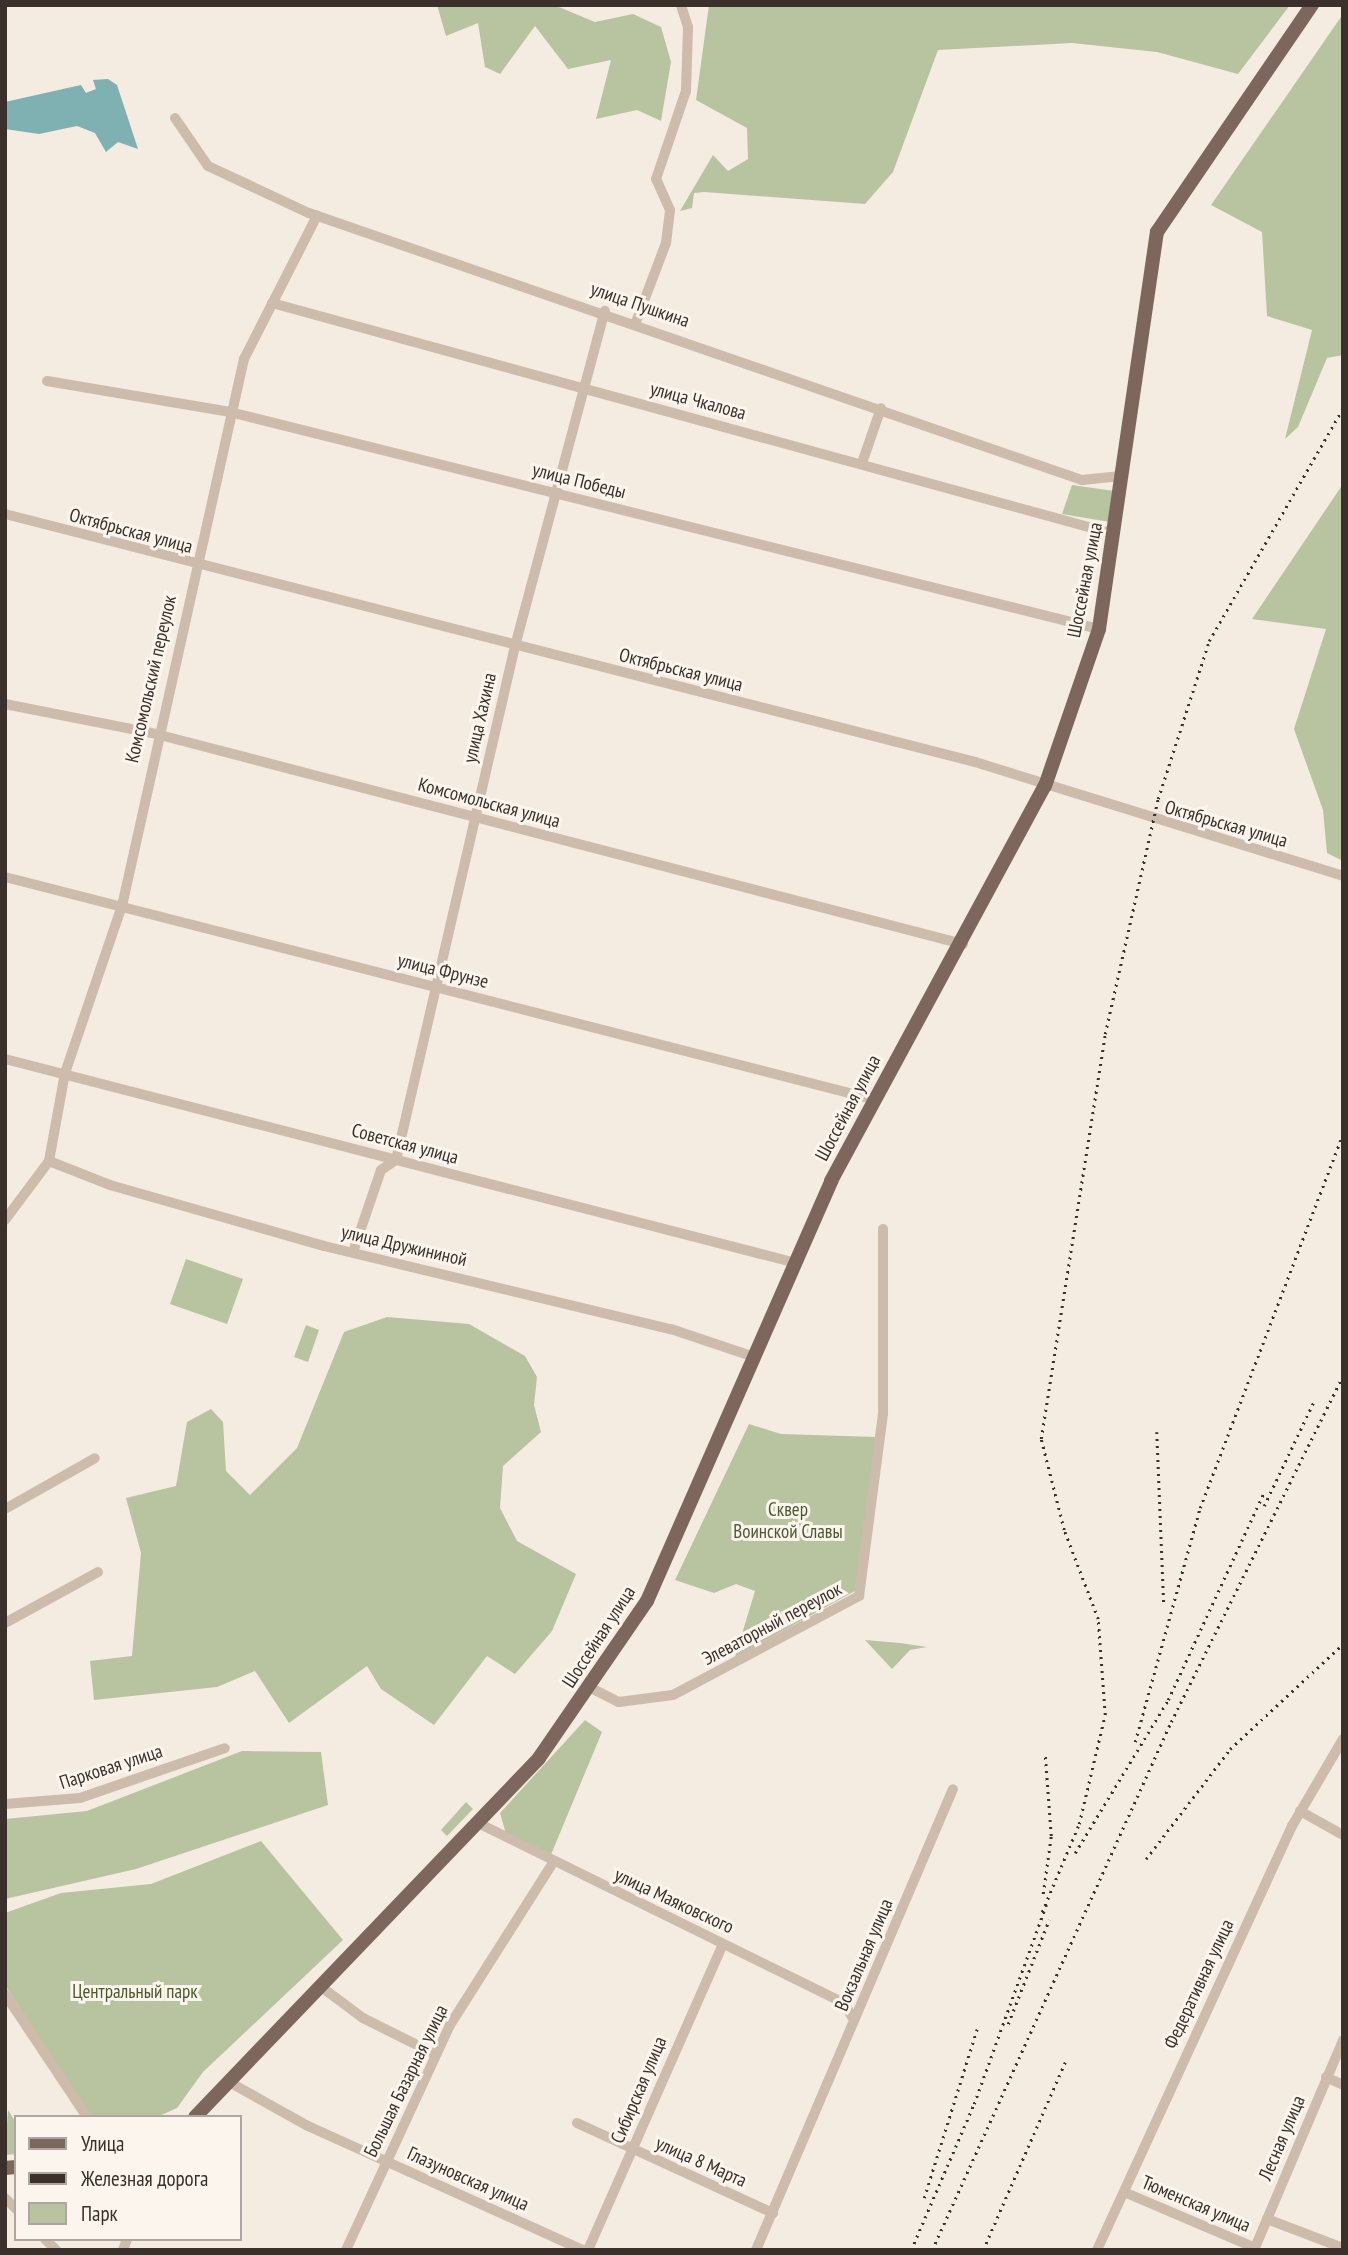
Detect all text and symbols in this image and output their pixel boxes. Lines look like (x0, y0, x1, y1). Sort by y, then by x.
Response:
street label: улица Пушкина (588, 277, 692, 333)
street label: улица Чкалова (648, 377, 748, 425)
street label: улица Победы (530, 458, 628, 504)
street label: Октябрьская улица (67, 504, 195, 558)
street label: Шоссейная улица (1063, 521, 1107, 639)
street label: Комсомольский переулок (121, 593, 181, 765)
street label: Октябрьская улица (617, 644, 745, 696)
street label: улица Хахина (459, 671, 501, 765)
street label: Комсомольская улица (415, 773, 563, 833)
street label: Октябрьская улица (1162, 796, 1290, 852)
street label: улица Фрунзе (395, 949, 491, 993)
street label: Шоссейная улица (811, 1051, 885, 1165)
street label: Советская улица (349, 1119, 461, 1169)
street label: улица Дружининой (339, 1220, 469, 1272)
park label: Сквер Воинской Славы (733, 1499, 843, 1543)
street label: Элеваторный переулок (698, 1578, 846, 1670)
street label: Шоссейная улица (558, 1582, 640, 1692)
street label: Парковая улица (57, 1740, 165, 1794)
street label: улица Маяковского (611, 1863, 737, 1939)
street label: Вокзальная улица (830, 1895, 898, 2015)
street label: Федеративная улица (1159, 1916, 1239, 2052)
park label: Центральный парк (72, 1981, 198, 2003)
street label: Большая Базарная улица (359, 2001, 453, 2161)
street label: Сибирская улица (606, 2033, 672, 2147)
street label: Лесная улица (1254, 2092, 1310, 2184)
legend (14, 2115, 242, 2241)
text: Улица (81, 2130, 124, 2157)
street label: улица 8 Марта (652, 2132, 750, 2192)
street label: Глазуновская улица (404, 2142, 532, 2216)
text: Железная дорога (81, 2165, 208, 2192)
street label: Тюменская улица (1138, 2171, 1254, 2237)
text: Парк (81, 2200, 118, 2227)

